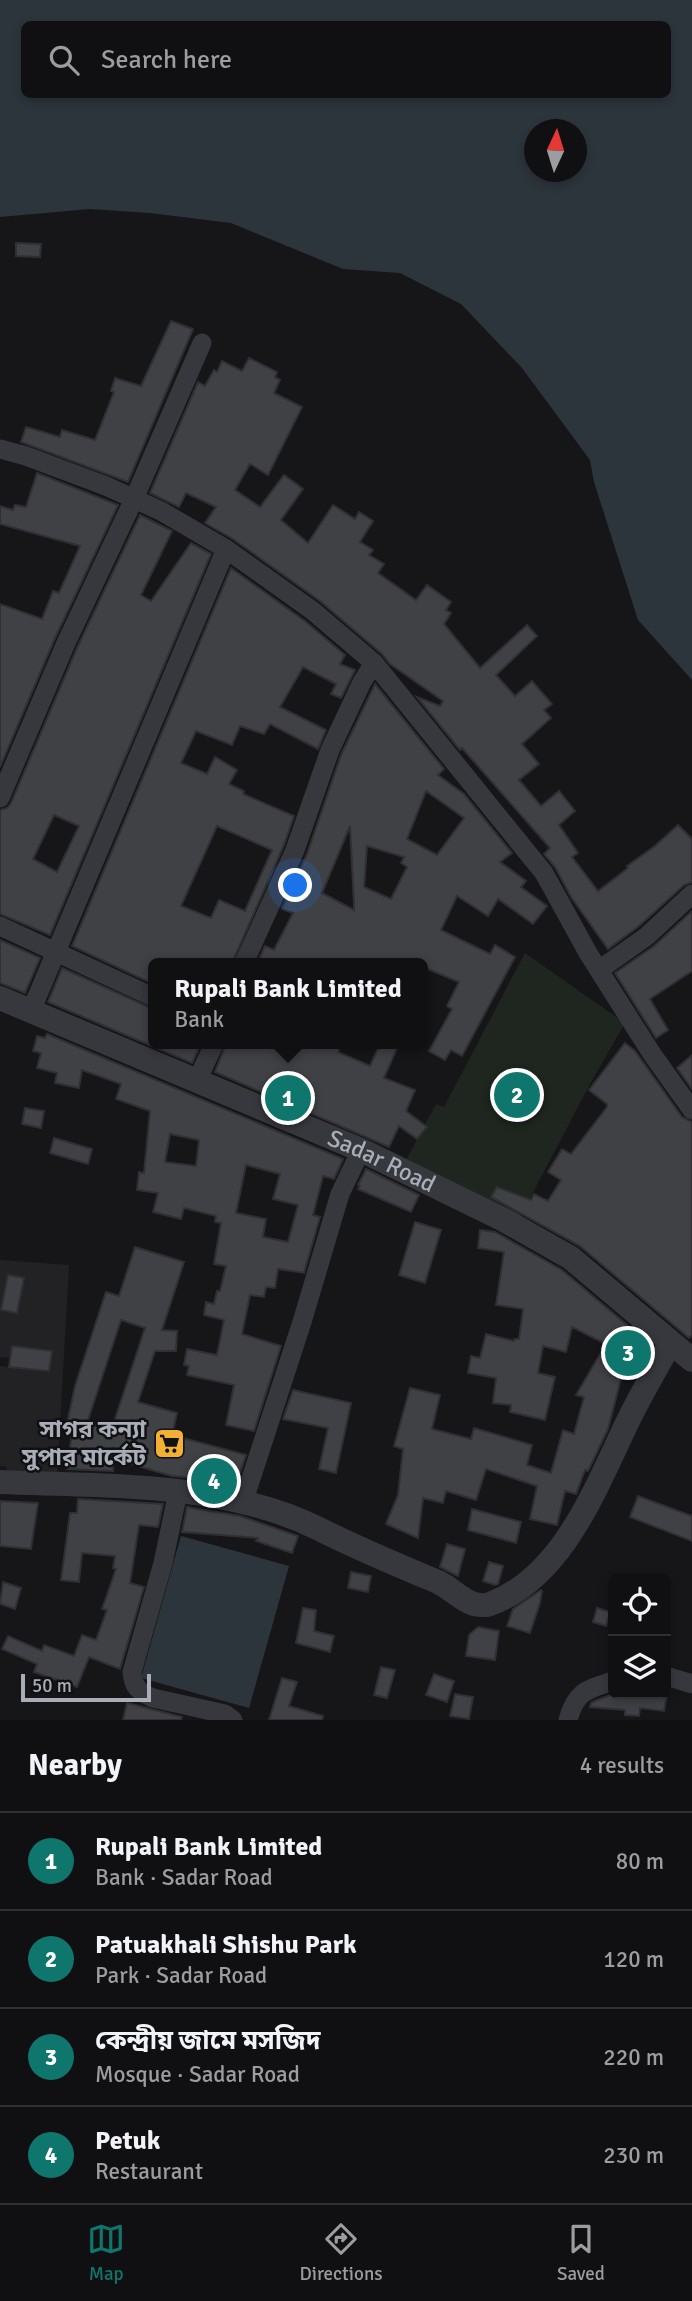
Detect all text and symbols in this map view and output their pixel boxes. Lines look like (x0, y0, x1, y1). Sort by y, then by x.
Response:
search box (21, 21, 671, 98)
icon: search (45, 41, 83, 79)
text: Search here (101, 44, 232, 76)
north arrow (524, 119, 587, 182)
your location (278, 868, 312, 902)
popup (148, 958, 428, 1049)
text: Rupali Bank Limited (174, 973, 402, 1005)
text: Bank (174, 1005, 224, 1034)
pin: 2 (494, 1069, 540, 1121)
pin: 1 (265, 1072, 311, 1124)
street label: Sadar Road (323, 1123, 441, 1199)
pin: 3 (605, 1327, 651, 1379)
place label: সাগর কন্যা সুপার মার্কেট (21, 1414, 147, 1472)
supermarket icon: সাগর কন্যা সুপার মার্কেট (152, 1426, 186, 1460)
pin: 4 (191, 1455, 237, 1507)
map controls (608, 1573, 671, 1699)
button: locate (608, 1573, 671, 1636)
button: layers (608, 1636, 671, 1699)
scale bar (21, 1671, 150, 1703)
text: 50 m (32, 1674, 72, 1698)
text: Nearby (28, 1747, 122, 1784)
text: 4 results (580, 1751, 664, 1780)
text: Rupali Bank Limited (95, 1831, 322, 1863)
text: 1 (45, 1847, 57, 1876)
text: 80 m (616, 1847, 664, 1876)
text: Bank · Sadar Road (95, 1863, 273, 1892)
text: Patuakhali Shishu Park (95, 1929, 357, 1961)
text: 2 (45, 1945, 57, 1974)
text: 120 m (603, 1945, 664, 1974)
text: Park · Sadar Road (95, 1961, 267, 1990)
text: কেন্দ্রীয় জামে মসজিদ (95, 2025, 320, 2057)
text: 3 (45, 2043, 57, 2072)
text: 220 m (603, 2043, 664, 2072)
text: Mosque · Sadar Road (95, 2060, 300, 2089)
text: Petuk (95, 2125, 160, 2157)
text: 4 (45, 2141, 57, 2170)
text: 230 m (603, 2141, 664, 2170)
text: Restaurant (95, 2157, 203, 2186)
tab: Map (87, 2220, 125, 2286)
tab: Directions (300, 2220, 383, 2286)
tab: Saved (557, 2220, 605, 2286)

